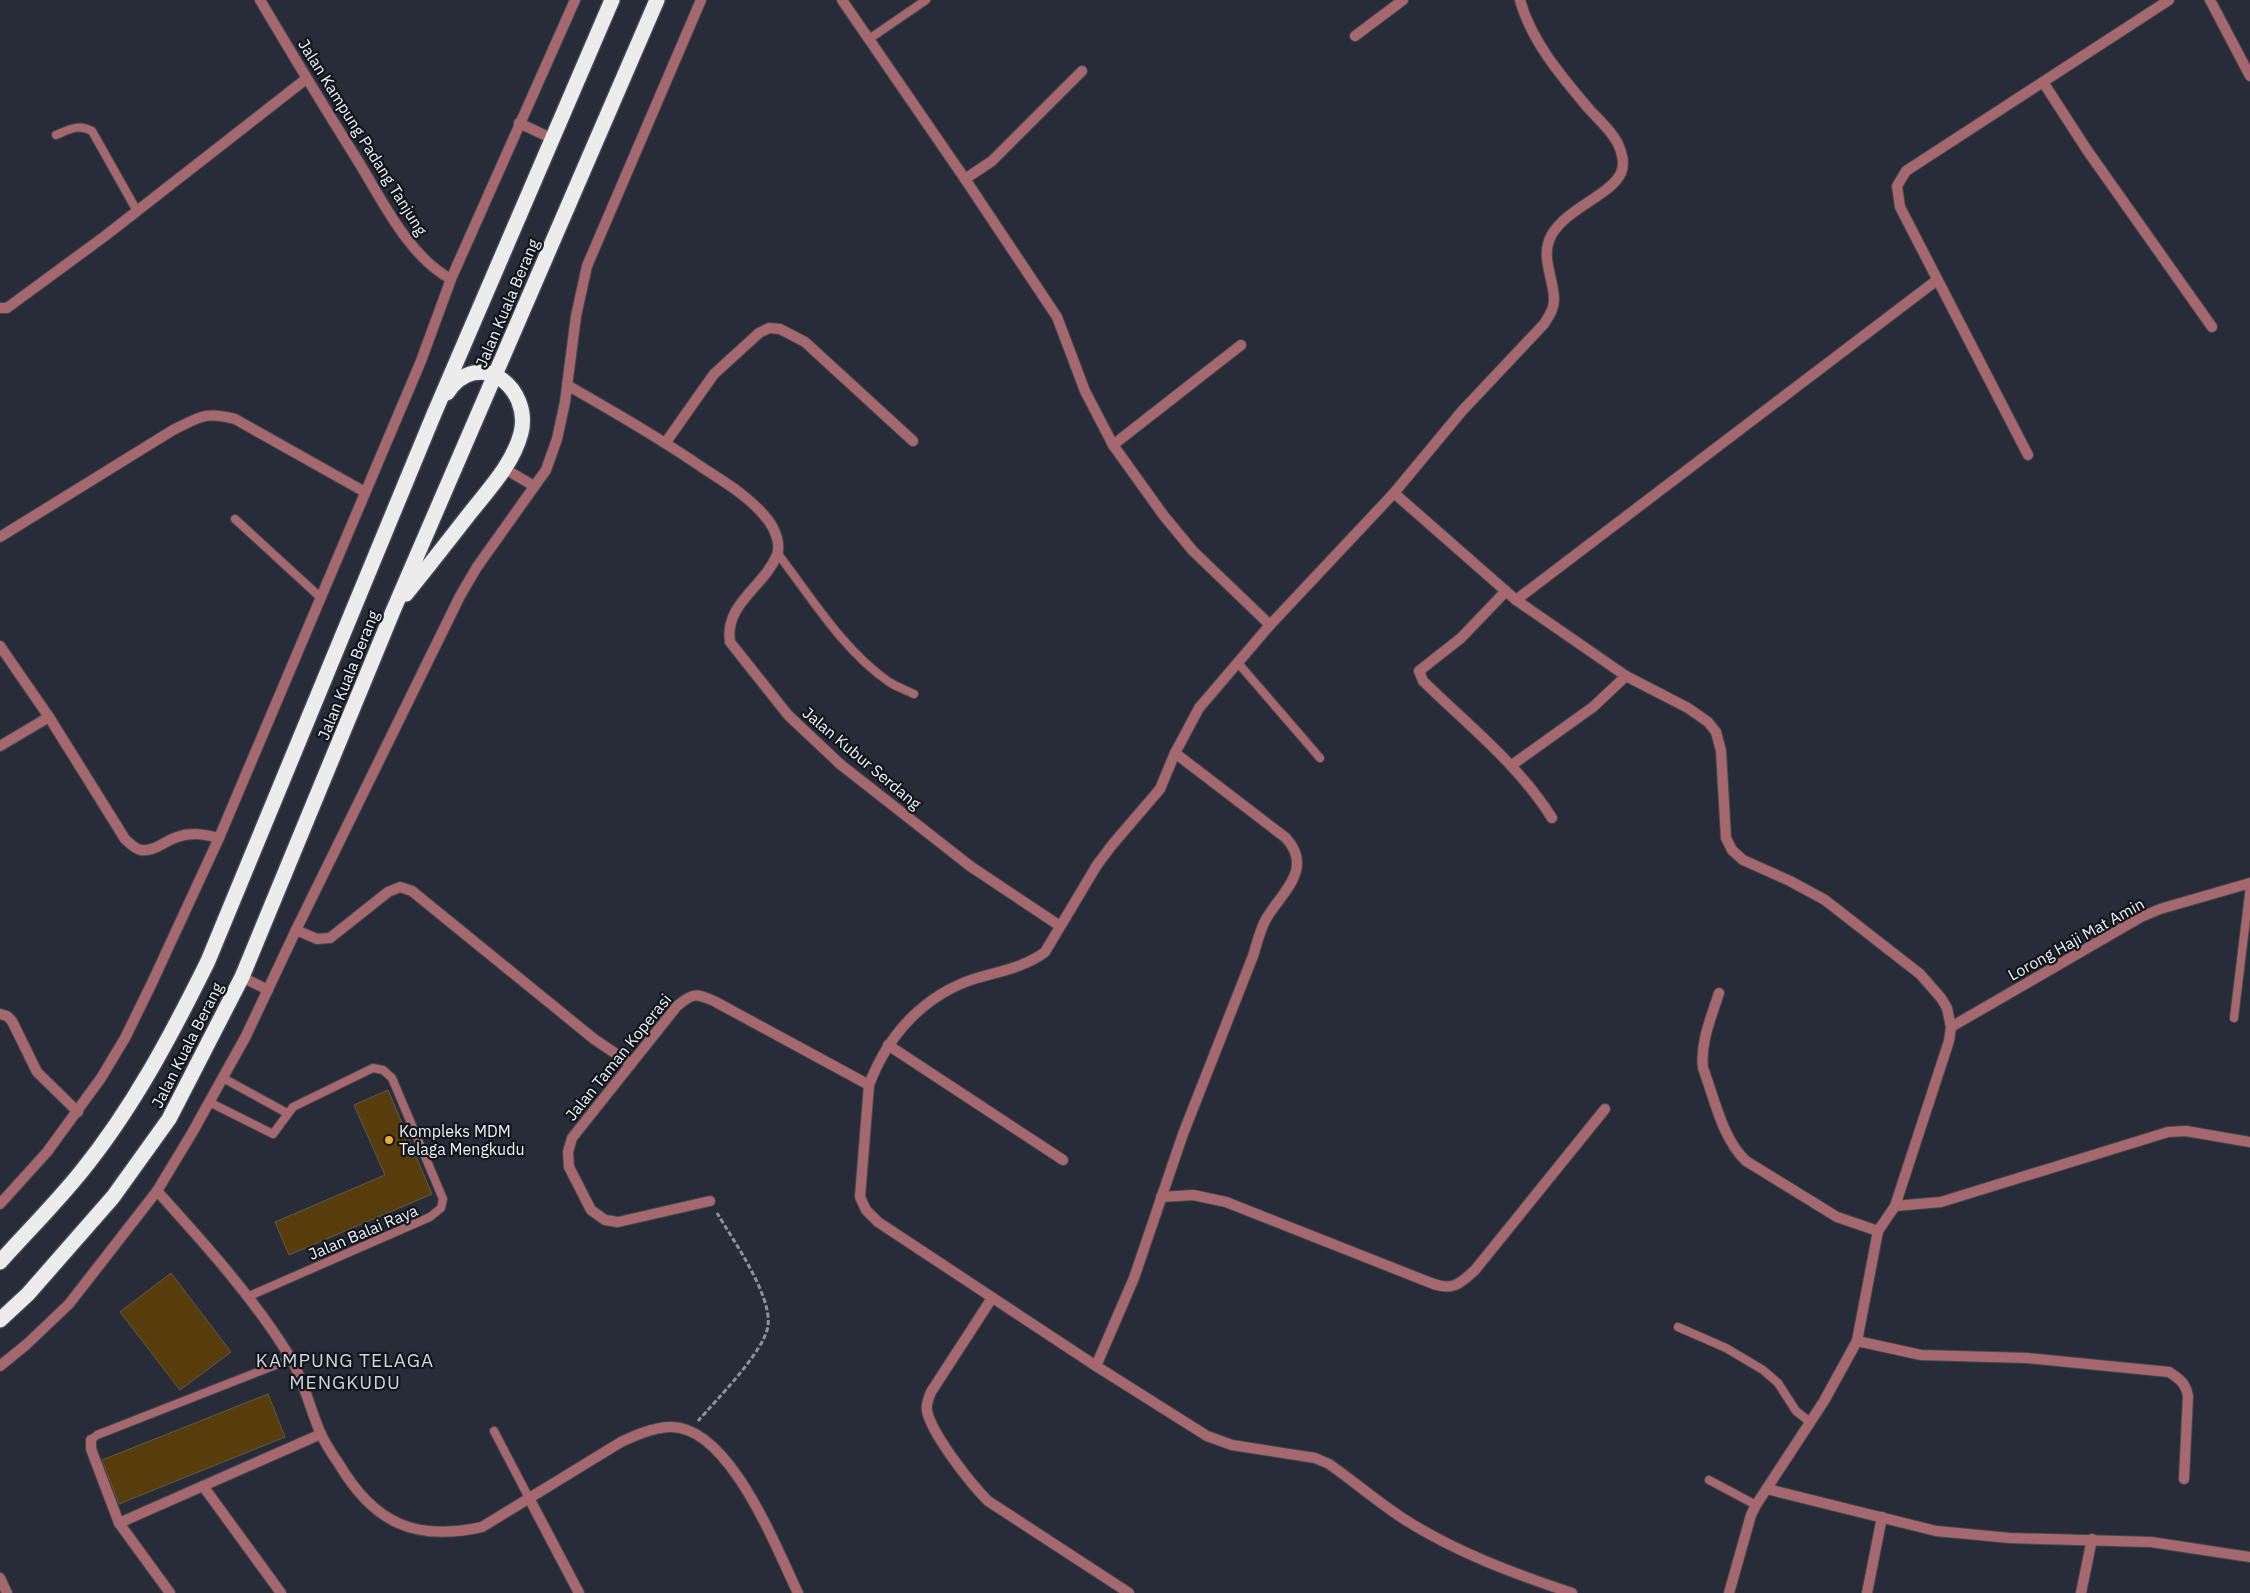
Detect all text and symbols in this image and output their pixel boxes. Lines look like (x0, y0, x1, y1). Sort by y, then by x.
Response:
street label: Jalan Kampung Padang Tanjung (294, 35, 432, 239)
street label: Jalan Kuala Berang (471, 235, 543, 370)
street label: Jalan Kuala Berang (313, 607, 383, 743)
street label: Jalan Kubur Serdang (799, 703, 926, 814)
street label: Lorong Haji Mat Amin (2004, 893, 2148, 985)
street label: Jalan Kuala Berang (147, 979, 227, 1111)
street label: Jalan Taman Koperasi (561, 990, 675, 1124)
place label: Kompleks MDM Telaga Mengkudu (399, 1121, 525, 1159)
marker: Kompleks MDM Telaga Mengkudu (383, 1134, 395, 1146)
street label: Jalan Balai Raya (305, 1200, 421, 1264)
district label: KAMPUNG TELAGA MENGKUDU (256, 1348, 434, 1394)

